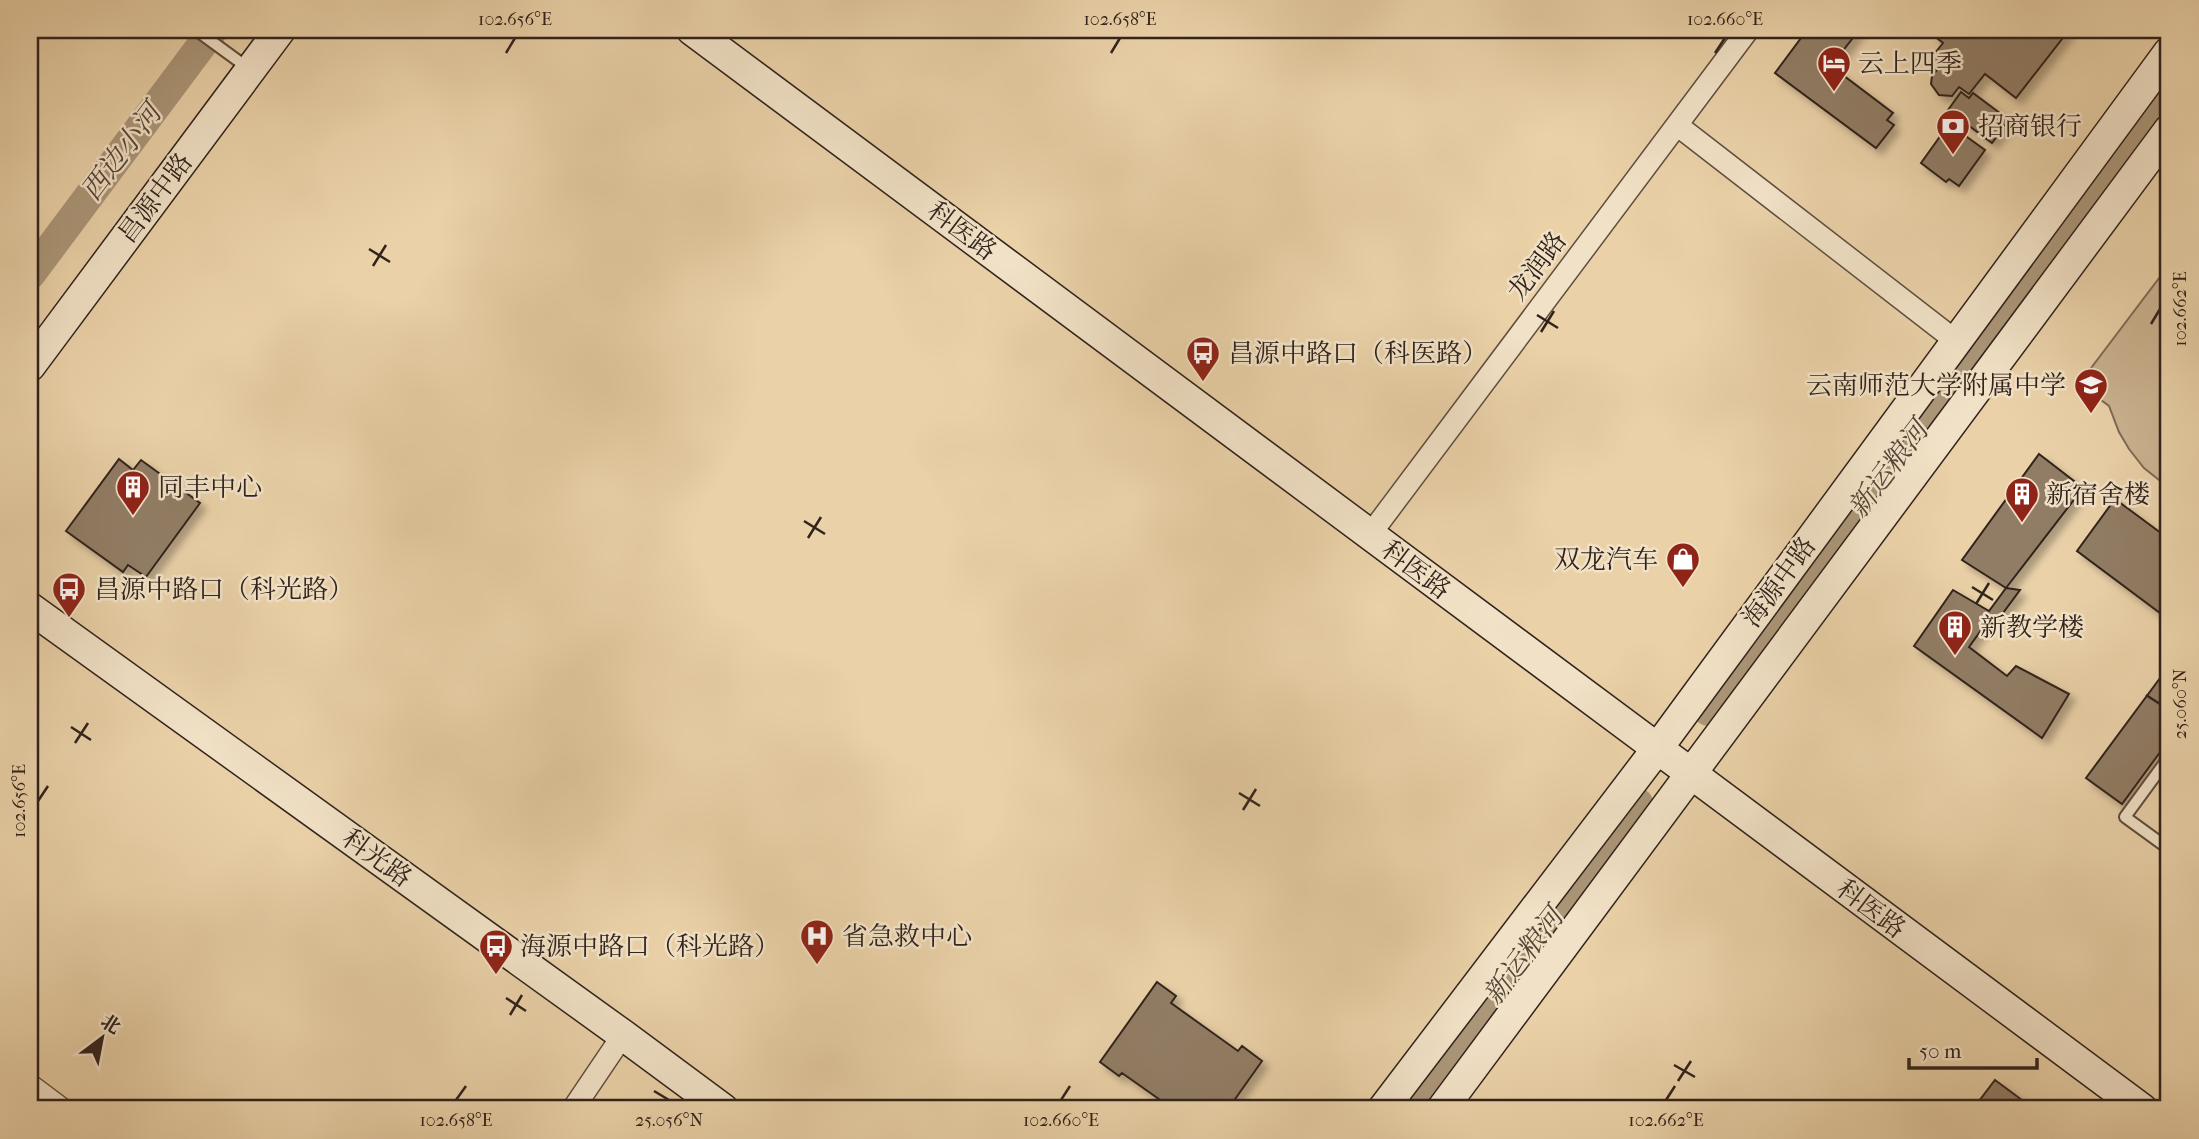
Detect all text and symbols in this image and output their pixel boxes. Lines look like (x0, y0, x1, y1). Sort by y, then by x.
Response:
text: 102.656°E (478, 9, 552, 30)
text: 102.658°E (1083, 9, 1157, 30)
text: 102.660°E (1687, 9, 1763, 30)
hotel icon: 云上四季 (1815, 44, 1853, 93)
place label: 云上四季 (1858, 48, 1962, 79)
water label: 西边小河 (74, 93, 171, 207)
bank icon: 招商银行 (1934, 107, 1972, 156)
place label: 招商银行 (1978, 111, 2082, 142)
street label: 昌源中路 (111, 147, 199, 249)
street label: 科医路 (922, 195, 1002, 267)
street label: 龙润路 (1501, 226, 1573, 306)
text: 102.662°E (2170, 271, 2191, 347)
bus stop icon: 昌源中路口（科医路） (1184, 334, 1222, 383)
place label: 昌源中路口（科医路） (1228, 338, 1488, 369)
school or university icon: 云南师范大学附属中学 (2072, 366, 2110, 415)
place label: 云南师范大学附属中学 (1806, 370, 2066, 401)
water label: 新运粮河 (1841, 410, 1938, 524)
building icon: 同丰中心 (114, 468, 152, 517)
place label: 同丰中心 (158, 472, 262, 503)
building icon: 新宿舍楼 (2003, 475, 2041, 524)
place label: 新宿舍楼 (2046, 479, 2150, 510)
street label: 海源中路 (1736, 531, 1822, 633)
street label: 科医路 (1376, 534, 1456, 606)
shop icon: 双龙汽车 (1664, 540, 1702, 589)
place label: 双龙汽车 (1554, 544, 1658, 575)
bus stop icon: 昌源中路口（科光路） (50, 570, 88, 619)
place label: 昌源中路口（科光路） (94, 574, 354, 605)
building icon: 新教学楼 (1936, 608, 1974, 657)
place label: 新教学楼 (1980, 612, 2084, 643)
text: 25.060°N (2170, 668, 2191, 739)
text: 102.656°E (9, 764, 30, 838)
street label: 科光路 (336, 823, 418, 893)
street label: 科医路 (1831, 873, 1911, 945)
water label: 新运粮河 (1476, 897, 1573, 1011)
hospital icon: 省急救中心 (798, 917, 836, 966)
place label: 省急救中心 (842, 921, 972, 952)
bus stop icon: 海源中路口（科光路） (477, 927, 515, 976)
place label: 海源中路口（科光路） (520, 931, 780, 962)
north arrow (66, 1002, 136, 1072)
text: 北 (97, 1010, 124, 1039)
scale bar (1909, 1027, 2036, 1071)
text: 50 m (1919, 1039, 1962, 1063)
text: 102.658°E (419, 1110, 493, 1131)
text: 25.056°N (635, 1110, 703, 1131)
text: 102.660°E (1023, 1110, 1099, 1131)
text: 102.662°E (1628, 1110, 1704, 1131)

